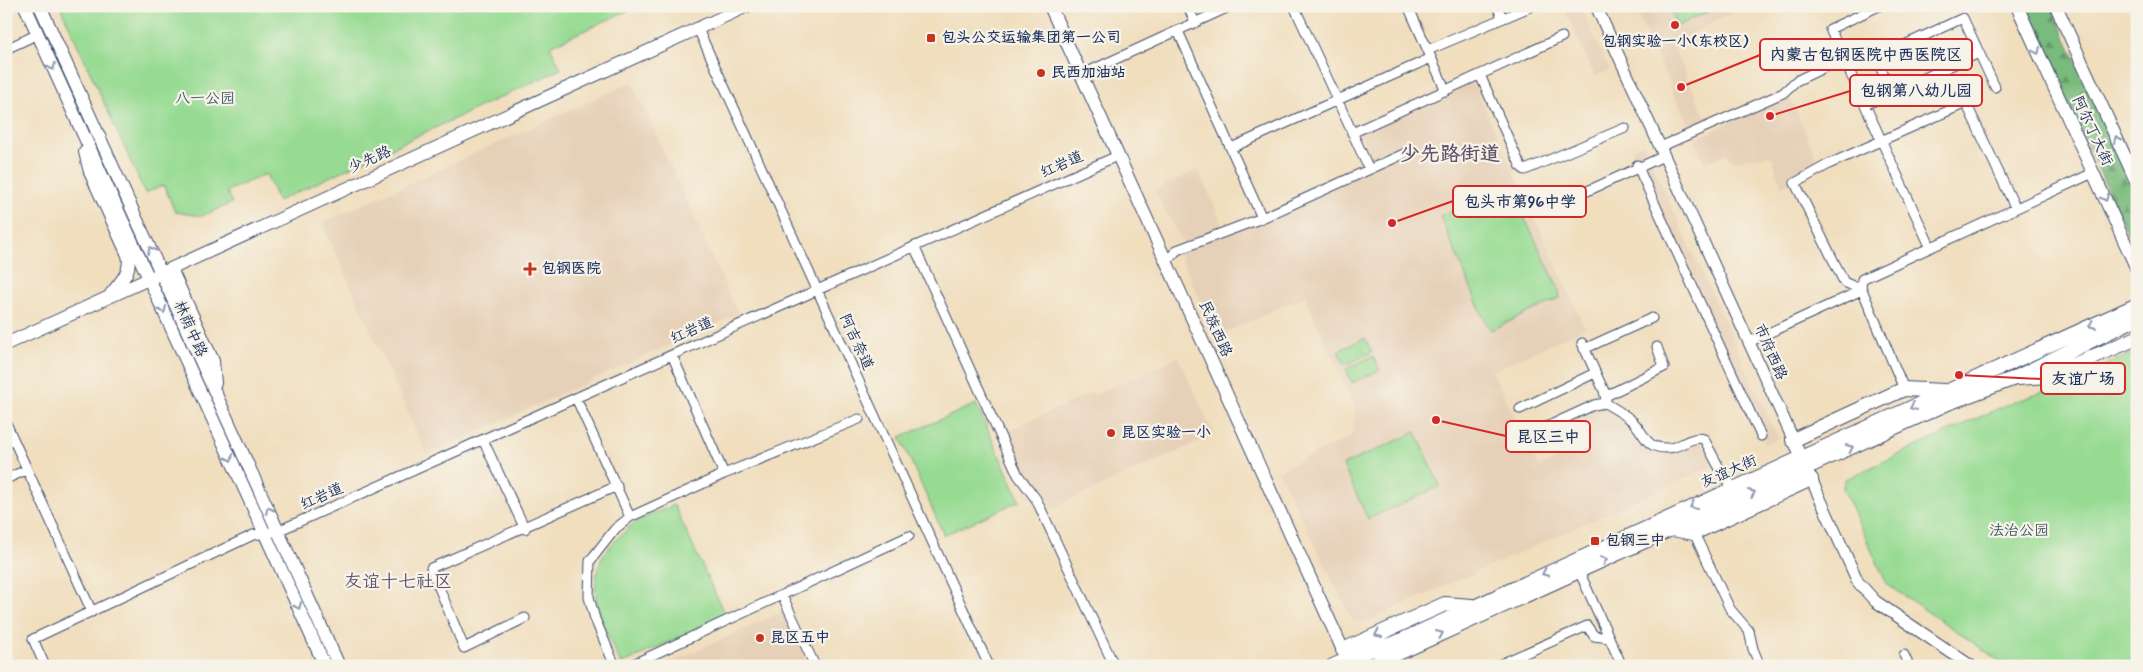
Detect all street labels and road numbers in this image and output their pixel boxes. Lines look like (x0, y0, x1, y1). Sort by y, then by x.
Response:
street label: 阿尔丁大街 (2067, 93, 2117, 169)
street label: 少先路 (345, 142, 395, 178)
street label: 红岩道 (1037, 147, 1087, 183)
street label: 林荫中路 (169, 298, 211, 360)
street label: 民族西路 (1194, 298, 1236, 360)
street label: 阿吉奈道 (834, 311, 878, 373)
street label: 红岩道 (667, 313, 717, 349)
street label: 市府西路 (1749, 321, 1791, 383)
street label: 友谊大街 (1698, 451, 1760, 493)
street label: 红岩道 (297, 479, 347, 515)

